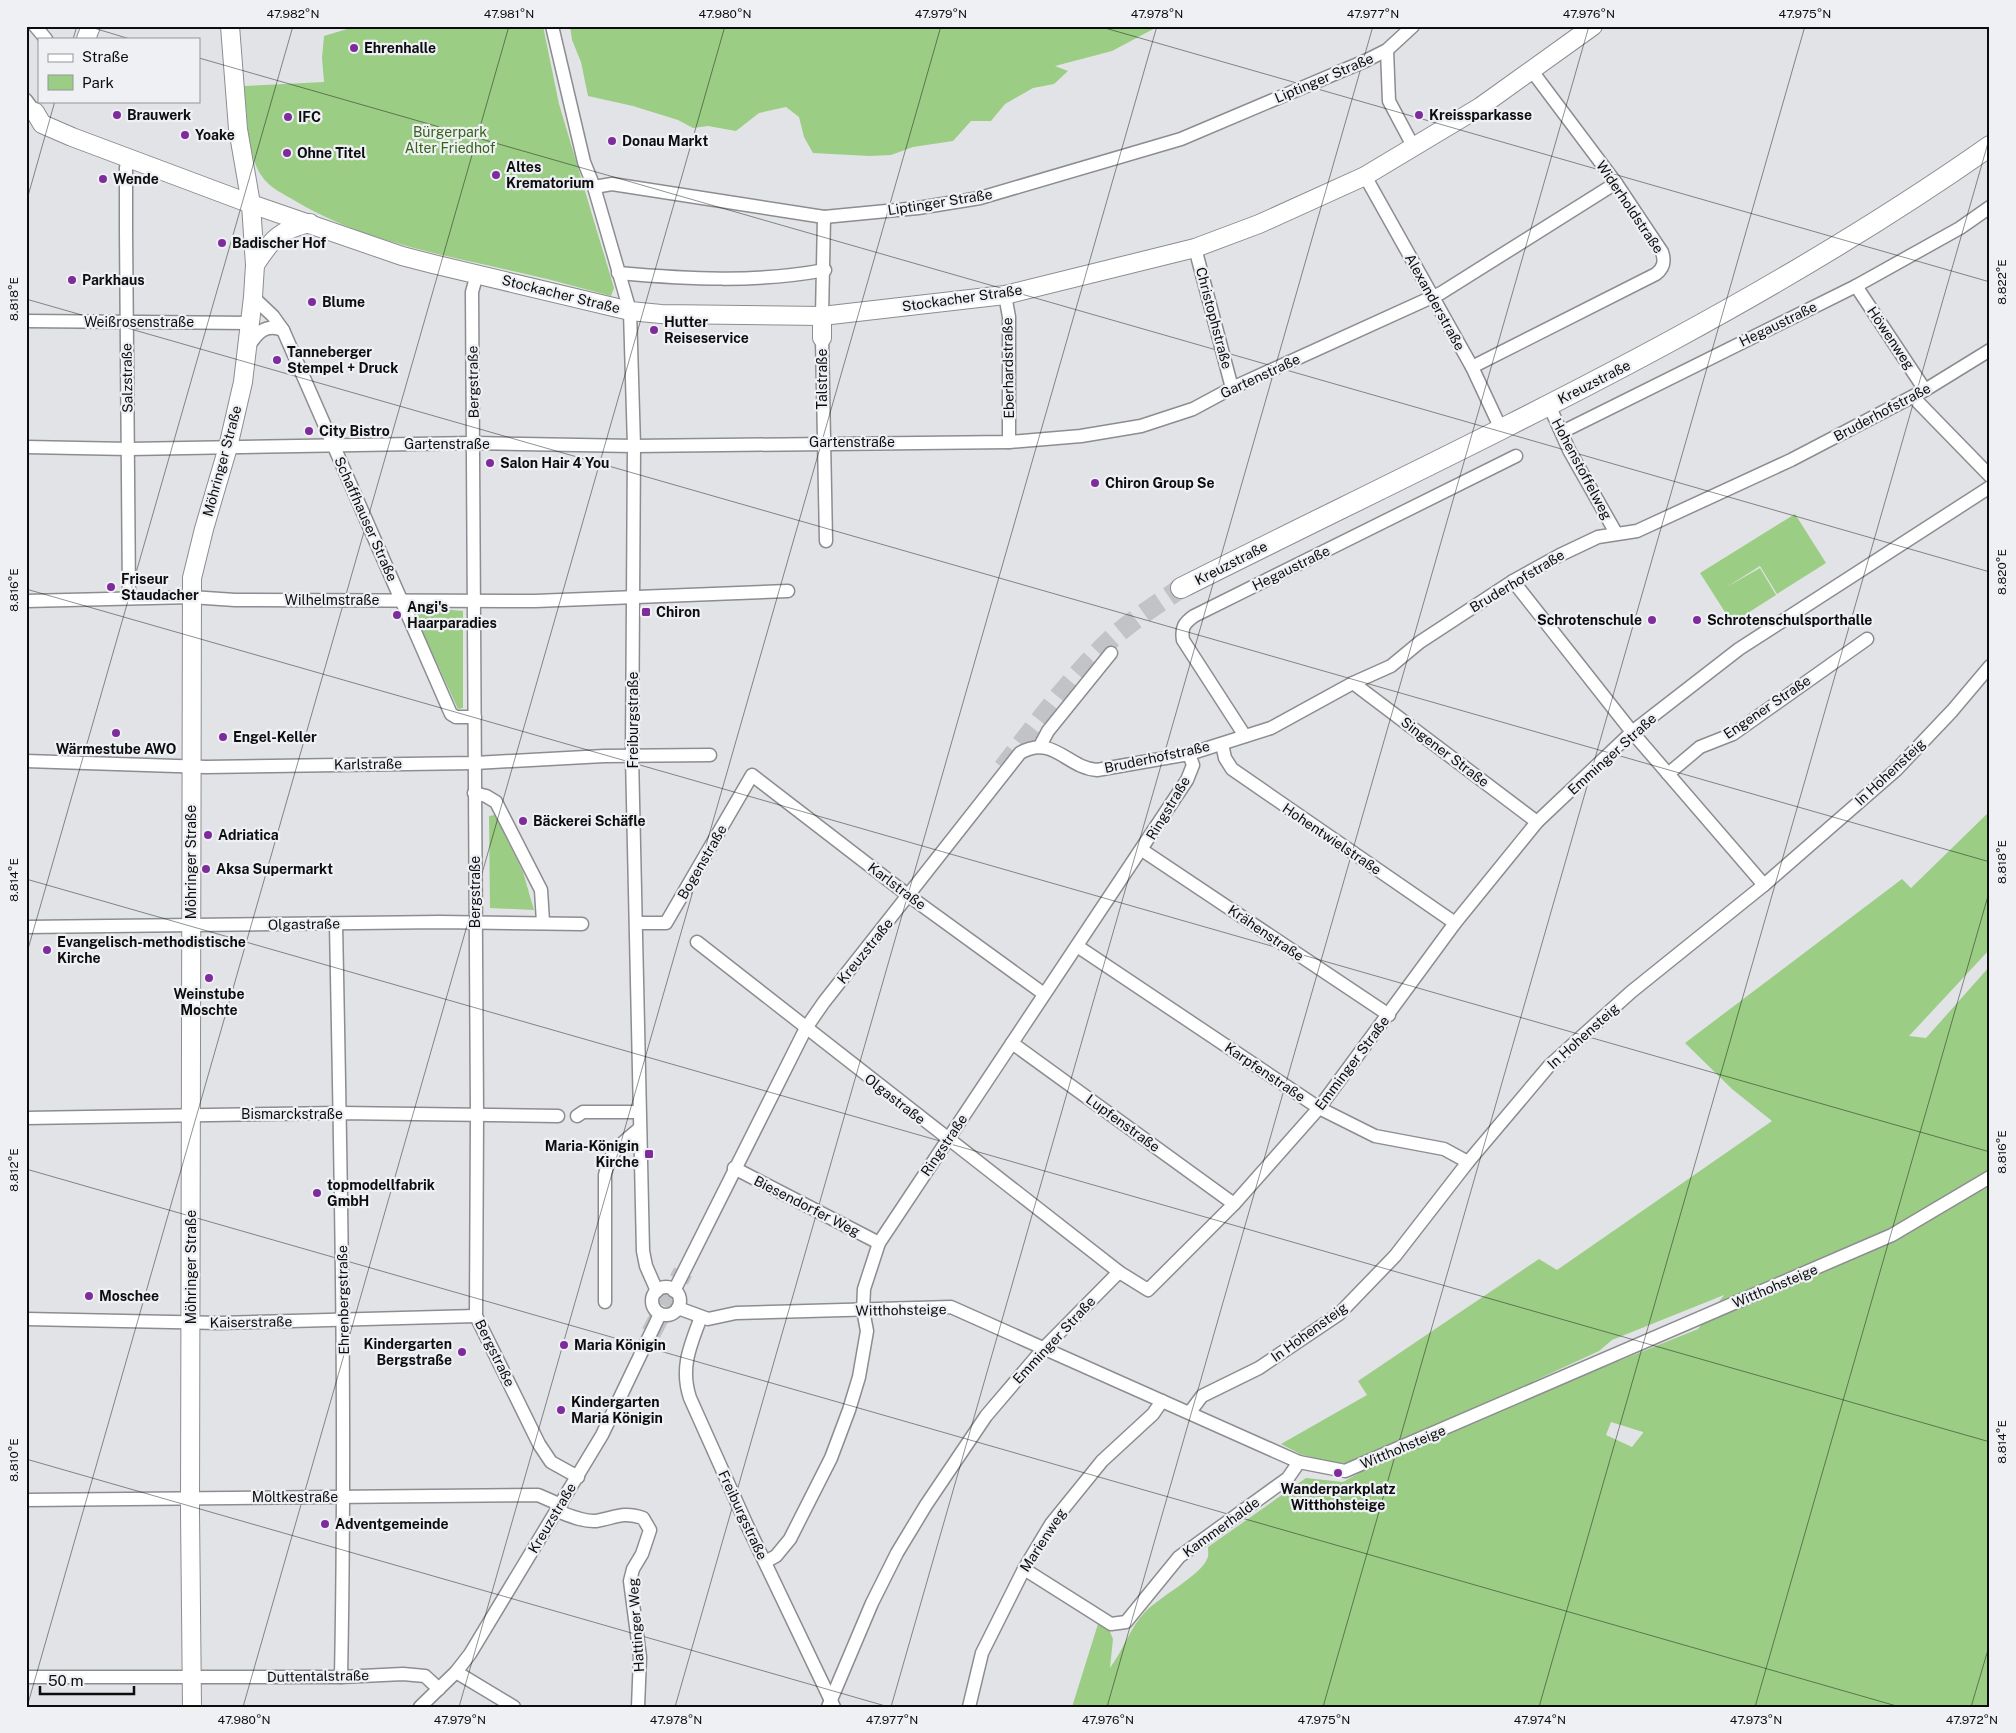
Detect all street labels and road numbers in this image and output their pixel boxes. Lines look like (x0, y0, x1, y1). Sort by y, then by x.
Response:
street label: Liptinger Straße (1272, 50, 1376, 106)
street label: Widerholdstraße (1593, 158, 1667, 256)
street label: Liptinger Straße (887, 186, 994, 218)
street label: Alexanderstraße (1402, 251, 1468, 353)
street label: Christophstraße (1193, 265, 1235, 371)
street label: Stockacher Straße (500, 272, 622, 316)
street label: Stockacher Straße (901, 282, 1023, 314)
street label: Hegaustraße (1737, 298, 1819, 350)
street label: Höwenweg (1864, 304, 1918, 373)
street label: Weißrosenstraße (84, 314, 194, 330)
street label: Eberhardstraße (999, 317, 1017, 419)
street label: Salzstraße (118, 343, 136, 413)
street label: Bergstraße (464, 346, 482, 418)
street label: Talstraße (814, 349, 830, 409)
street label: Gartenstraße (1218, 351, 1302, 401)
street label: Kreuzstraße (1555, 357, 1633, 407)
street label: Bruderhofstraße (1831, 380, 1933, 444)
street label: Möhringer Straße (199, 404, 245, 518)
street label: Hohenstoffelweg (1549, 416, 1616, 523)
street label: Gartenstraße (809, 434, 895, 450)
street label: Gartenstraße (404, 436, 490, 452)
street label: Schaffhauser Straße (331, 454, 401, 584)
street label: Kreuzstraße (1192, 538, 1270, 588)
street label: Hegaustraße (1250, 542, 1332, 594)
street label: Bruderhofstraße (1467, 546, 1567, 616)
street label: Wilhelmstraße (285, 592, 379, 608)
street label: Freiburgstraße (625, 671, 641, 768)
street label: Engener Straße (1720, 672, 1814, 742)
street label: Emminger Straße (1565, 710, 1660, 798)
street label: Singener Straße (1398, 714, 1492, 790)
street label: In Hohensteig (1852, 735, 1929, 809)
street label: Bruderhofstraße (1103, 738, 1211, 776)
street label: Karlstraße (334, 755, 402, 773)
street label: Ringstraße (1143, 773, 1193, 843)
street label: Hohentwielstraße (1280, 800, 1384, 878)
street label: Möhringer Straße (183, 805, 199, 919)
street label: Bogenstraße (674, 822, 730, 902)
street label: Bergstraße (467, 856, 483, 928)
street label: Karlstraße (865, 859, 929, 913)
street label: Krähenstraße (1225, 902, 1307, 964)
street label: Olgastraße (268, 915, 340, 933)
street label: Kreuzstraße (834, 915, 896, 987)
street label: In Hohensteig (1544, 1000, 1622, 1072)
street label: Emminger Straße (1312, 1013, 1393, 1113)
street label: Karpfenstraße (1222, 1039, 1308, 1105)
street label: Olgastraße (862, 1070, 928, 1128)
street label: Lupfenstraße (1083, 1091, 1163, 1155)
street label: Bismarckstraße (241, 1106, 343, 1122)
street label: Ringstraße (918, 1111, 971, 1179)
street label: Biesendorfer Weg (751, 1172, 863, 1240)
street label: Möhringer Straße (183, 1210, 199, 1324)
street label: Ehrenbergstraße (334, 1245, 352, 1355)
street label: Witthohsteige (1730, 1261, 1820, 1311)
street label: Emminger Straße (1009, 1293, 1099, 1387)
street label: In Hohensteig (1268, 1299, 1350, 1365)
street label: Witthohsteige (855, 1301, 947, 1319)
street label: Kaiserstraße (210, 1313, 292, 1331)
street label: Bergstraße (472, 1317, 518, 1389)
street label: Witthohsteige (1358, 1422, 1448, 1472)
street label: Freiburgstraße (715, 1468, 771, 1562)
street label: Kreuzstraße (525, 1480, 579, 1556)
street label: Moltkestraße (252, 1489, 338, 1505)
street label: Kammerhalde (1180, 1494, 1262, 1560)
street label: Marienweg (1017, 1505, 1070, 1575)
street label: Hattinger Weg (625, 1577, 647, 1673)
street label: Duttentalstraße (267, 1667, 369, 1685)

